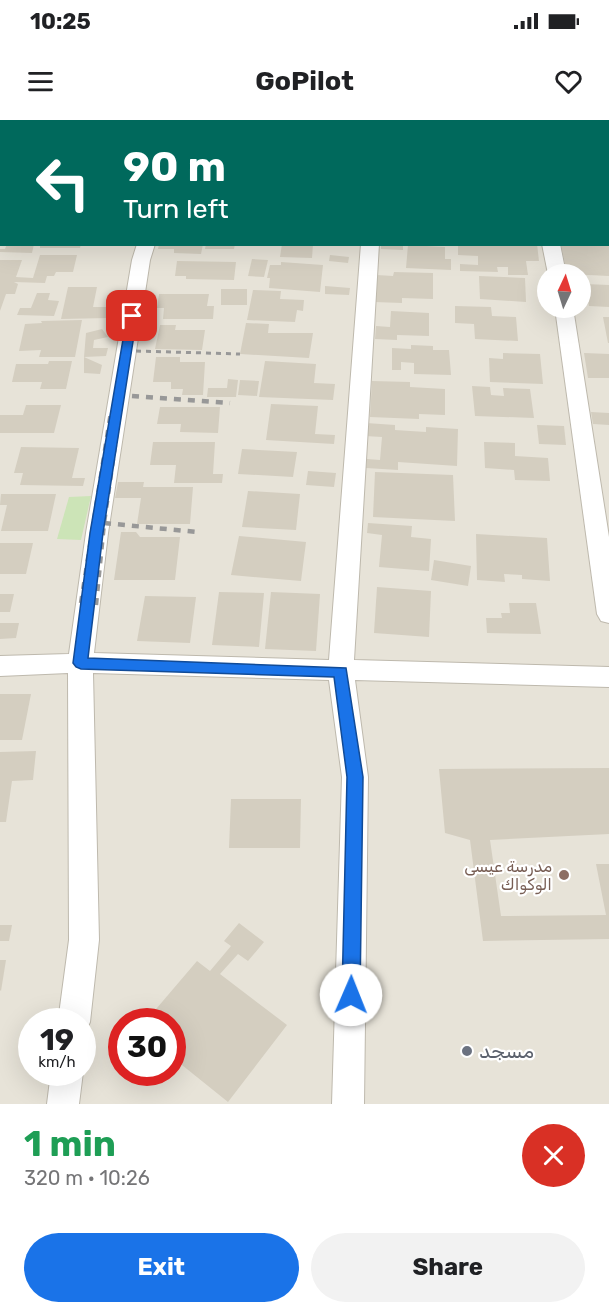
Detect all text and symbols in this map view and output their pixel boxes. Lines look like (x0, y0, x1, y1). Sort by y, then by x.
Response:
text: 10:25 (30, 8, 91, 35)
icon: menu (24, 65, 57, 98)
text: GoPilot (255, 65, 354, 97)
icon: heart (552, 65, 585, 98)
text: 90 m (123, 142, 226, 192)
icon: left (24, 144, 102, 222)
text: Turn left (123, 193, 228, 225)
north arrow (537, 264, 591, 318)
map controls (537, 264, 591, 318)
pin (106, 290, 157, 341)
icon: arrive (115, 299, 148, 332)
place label: مدرسة عيسى الوكواك (464, 857, 552, 895)
marker: مدرسة عيسى الوكواك (557, 868, 571, 882)
position arrow (319, 963, 383, 1027)
speed limit sign: 30 (108, 1008, 186, 1086)
text: 19 (40, 1022, 74, 1058)
place label: مسجد (479, 1039, 534, 1063)
marker: مسجد (460, 1044, 474, 1058)
text: km/h (38, 1053, 76, 1071)
text: 1 min (24, 1122, 116, 1165)
button: close (522, 1124, 585, 1187)
text: 320 m · 10:26 (24, 1166, 150, 1190)
button: Exit (24, 1233, 299, 1302)
button: Share (311, 1233, 585, 1302)

